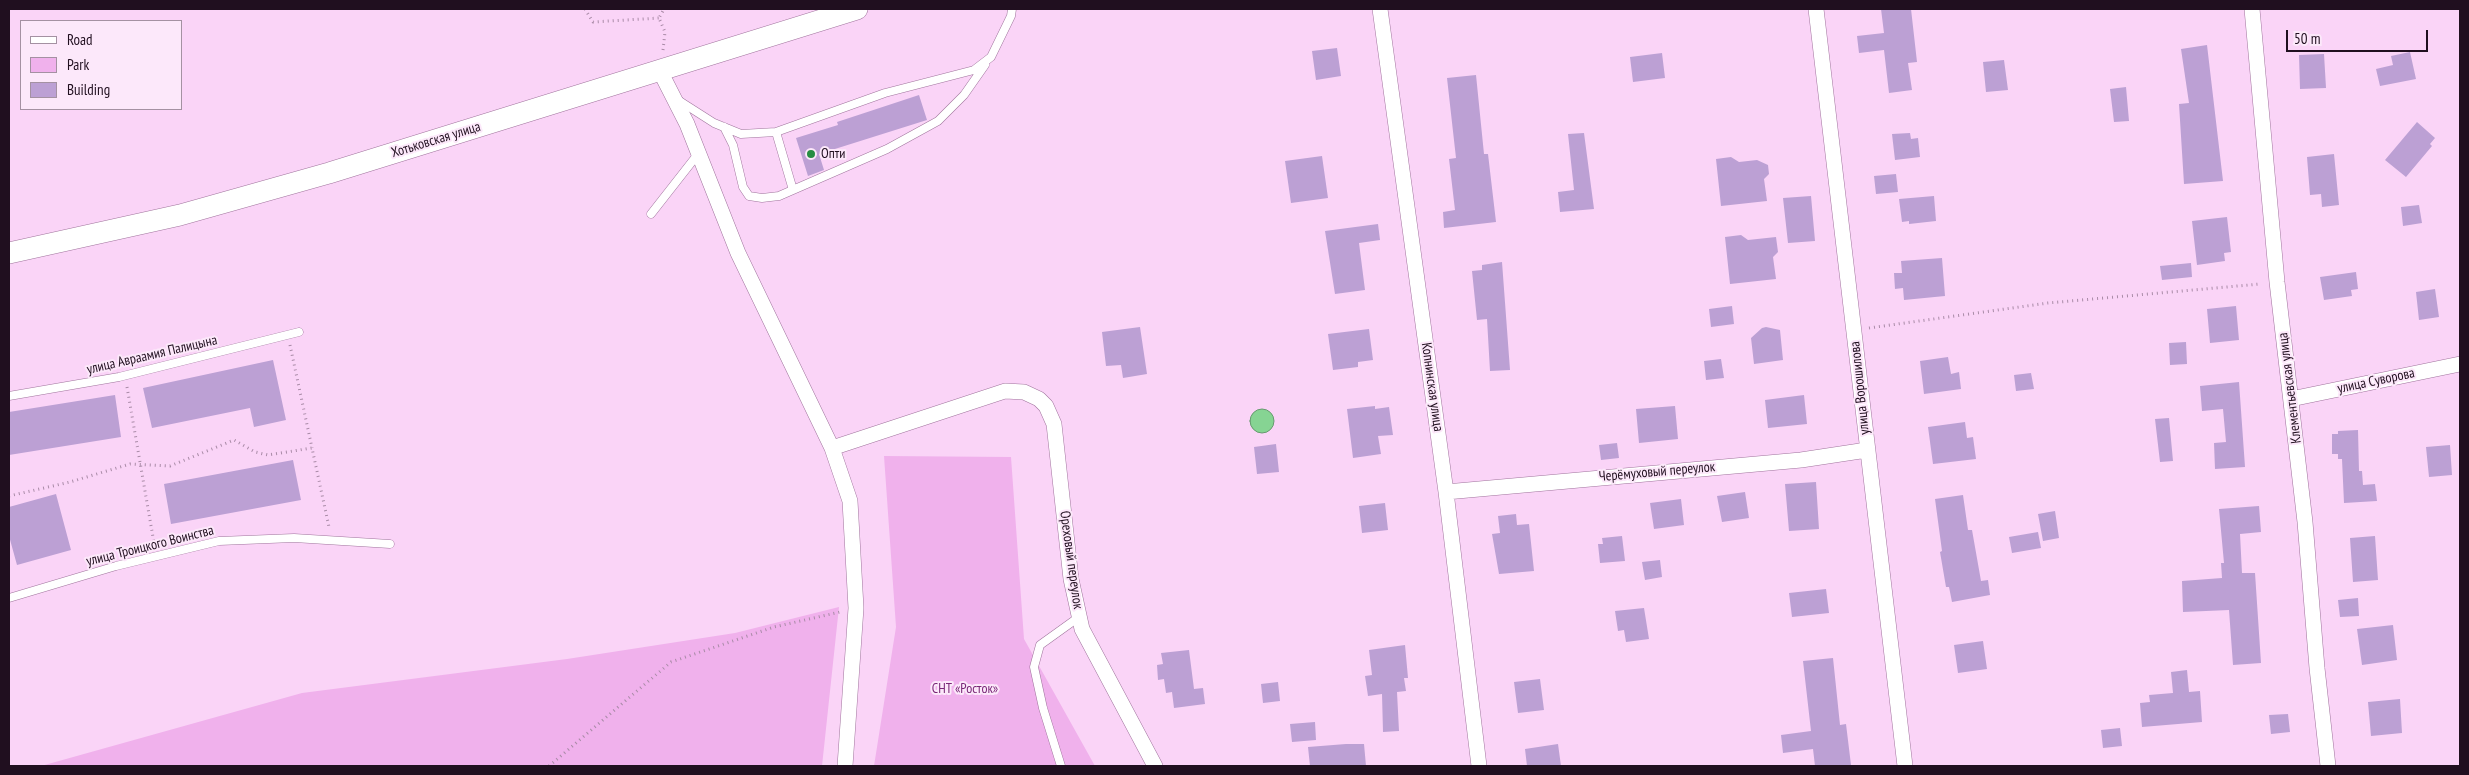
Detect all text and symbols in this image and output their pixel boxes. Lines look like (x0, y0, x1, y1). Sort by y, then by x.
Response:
legend (20, 20, 182, 110)
scale bar (2289, 20, 2432, 52)
text: 50 m (2294, 29, 2320, 48)
text: Road (67, 30, 93, 49)
text: Park (67, 55, 89, 74)
text: Building (67, 80, 110, 99)
street label: Хотьковская улица (389, 118, 483, 162)
place label: Опти (821, 146, 845, 162)
marker: Опти (805, 148, 817, 160)
street label: улица Авраамия Палицына (85, 332, 219, 378)
street label: Клементьевская улица (2275, 332, 2305, 444)
street label: улица Ворошилова (1847, 340, 1873, 436)
street label: Копнинская улица (1417, 341, 1447, 433)
street label: улица Суворова (2336, 365, 2416, 397)
street label: Черёмуховый переулок (1598, 459, 1716, 485)
street label: Ореховый переулок (1056, 510, 1086, 610)
street label: улица Троицкого Воинства (84, 522, 216, 570)
park label: СНТ «Росток» (932, 681, 998, 697)

